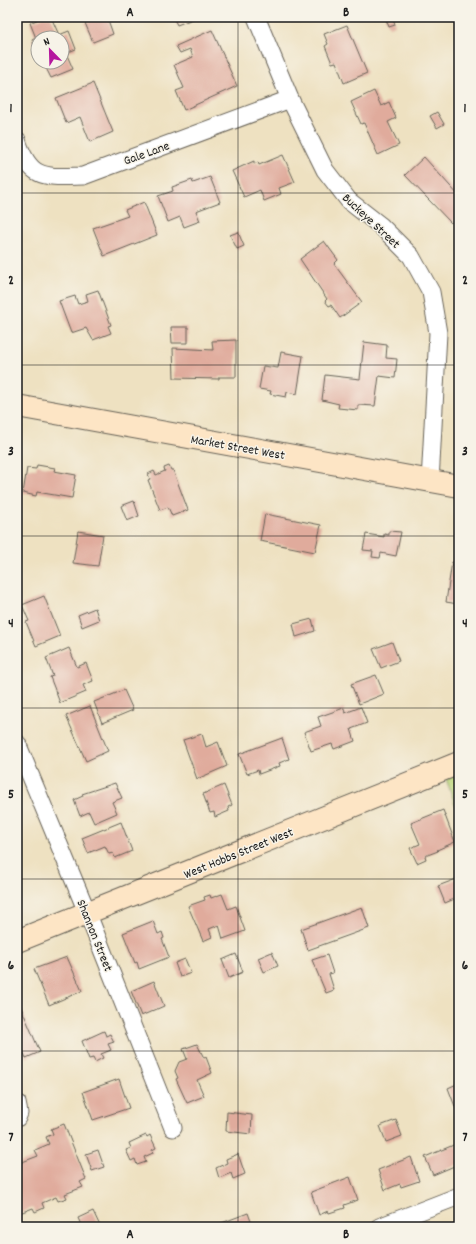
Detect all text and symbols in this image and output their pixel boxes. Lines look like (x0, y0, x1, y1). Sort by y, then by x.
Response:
text: A (126, 4, 134, 23)
text: B (343, 4, 349, 23)
north arrow (30, 30, 70, 70)
text: N (41, 34, 53, 51)
text: 1 (10, 100, 13, 119)
text: 1 (464, 100, 467, 119)
street label: Gale Lane (121, 137, 173, 171)
street label: Buckeye Street (337, 190, 404, 254)
text: 2 (8, 272, 14, 291)
text: 2 (462, 272, 468, 291)
street label: Market Street West (189, 431, 286, 466)
text: 3 (8, 443, 14, 462)
text: 3 (462, 443, 468, 462)
text: 4 (8, 615, 14, 634)
text: 4 (462, 615, 468, 634)
text: 5 (8, 786, 14, 805)
text: 5 (462, 786, 468, 805)
street label: West Hobbs Street West (181, 824, 297, 885)
street label: Shannon Street (71, 897, 117, 975)
text: 6 (8, 957, 15, 976)
text: 6 (462, 957, 469, 976)
text: 7 (9, 1129, 14, 1148)
text: 7 (463, 1129, 468, 1148)
text: A (126, 1226, 134, 1244)
text: B (343, 1226, 349, 1244)

